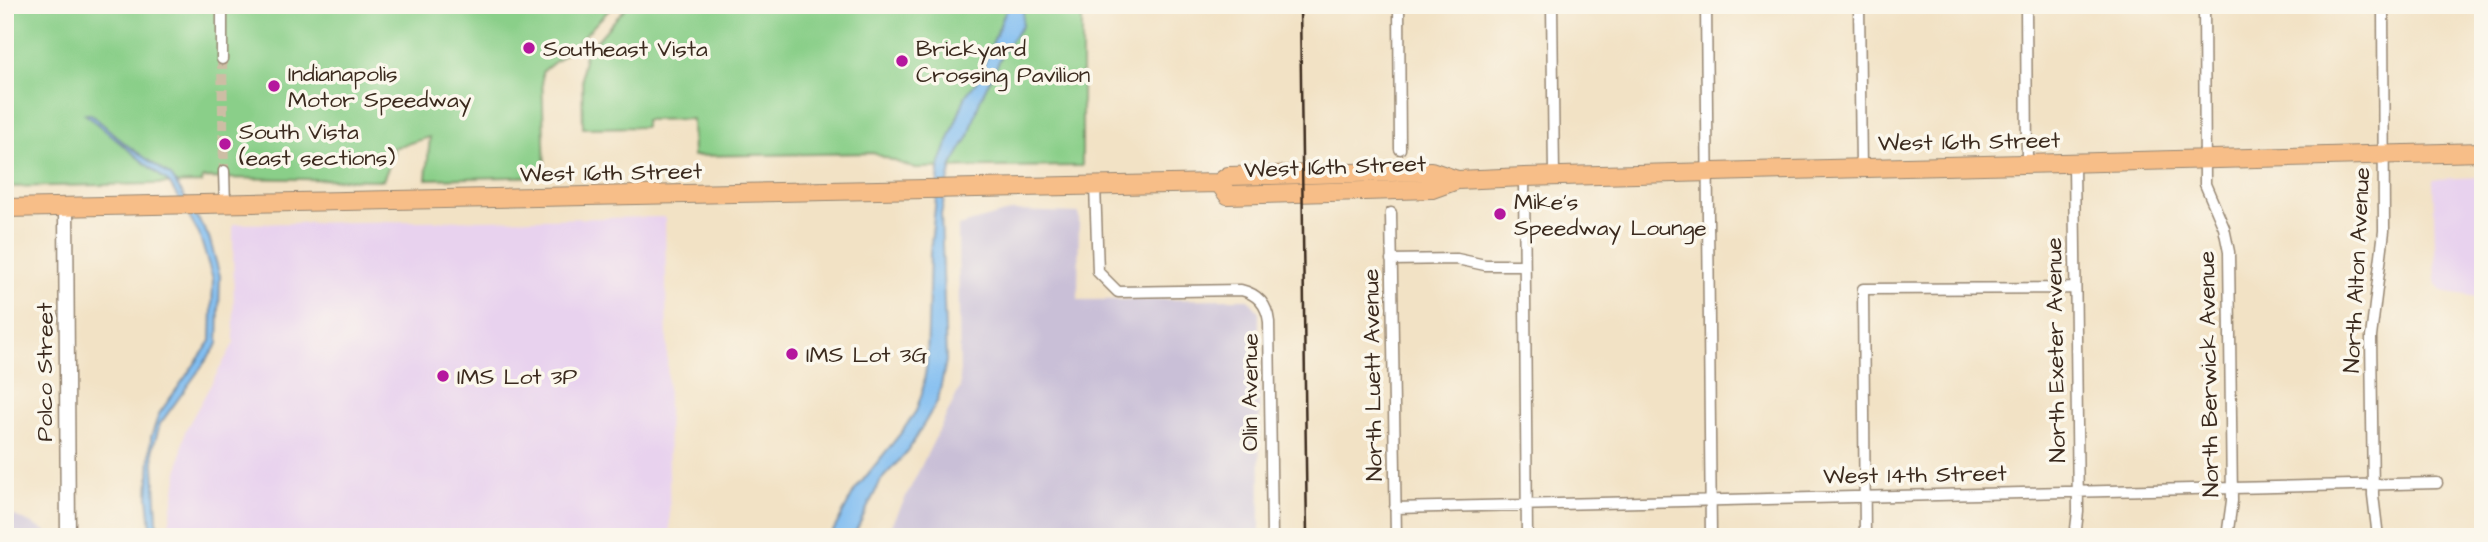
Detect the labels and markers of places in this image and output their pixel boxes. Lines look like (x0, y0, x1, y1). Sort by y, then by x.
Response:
place label: Southeast Vista (543, 33, 708, 65)
place label: Brickyard Crossing Pavilion (916, 33, 1090, 92)
marker: Southeast Vista (521, 40, 537, 56)
marker: Brickyard Crossing Pavilion (894, 53, 910, 69)
place label: Indianapolis Motor Speedway (288, 58, 472, 117)
marker: Indianapolis Motor Speedway (266, 78, 282, 94)
place label: South Vista (east sections) (239, 116, 395, 174)
marker: South Vista (east sections) (217, 136, 233, 152)
place label: Mike's Speedway Lounge (1514, 186, 1707, 245)
marker: Mike's Speedway Lounge (1492, 206, 1508, 222)
place label: IMS Lot 3G (806, 339, 928, 371)
marker: IMS Lot 3G (784, 346, 800, 362)
place label: IMS Lot 3P (457, 361, 578, 393)
marker: IMS Lot 3P (435, 368, 451, 384)

